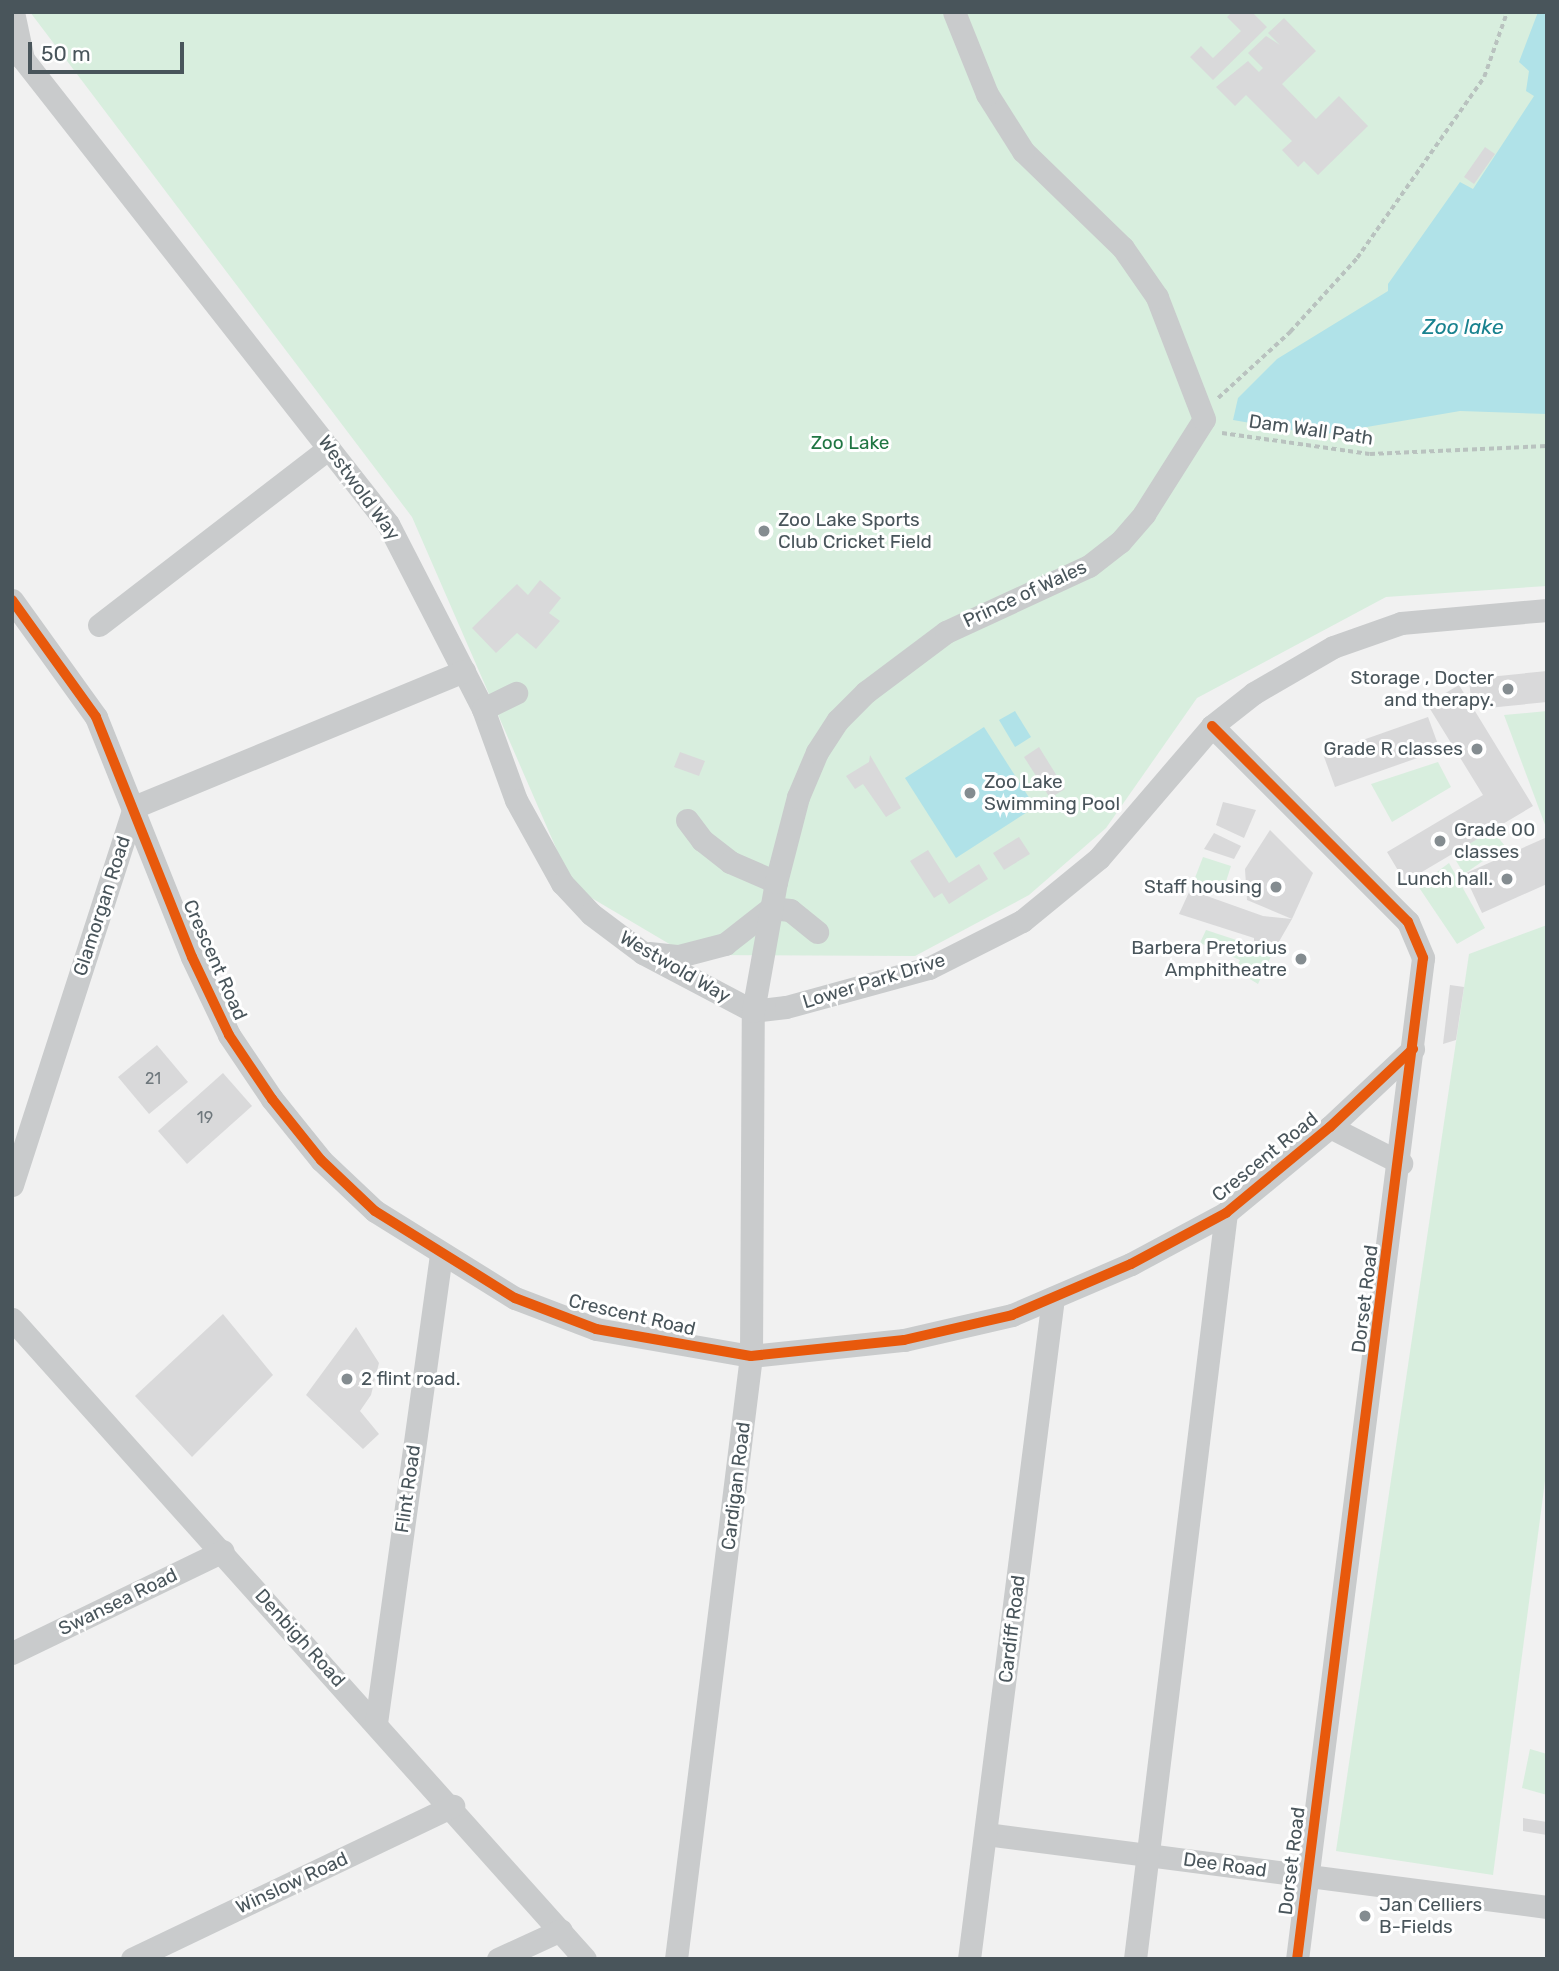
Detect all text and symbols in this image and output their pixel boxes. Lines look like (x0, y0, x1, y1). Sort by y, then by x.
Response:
scale bar (32, 28, 187, 72)
text: 50 m (41, 41, 91, 66)
water label: Zoo lake (1423, 314, 1503, 340)
street label: Dam Wall Path (1247, 410, 1375, 450)
street label: Westwold Way (313, 431, 405, 545)
park label: Zoo Lake (811, 432, 889, 454)
place label: Zoo Lake Sports Club Cricket Field (778, 509, 932, 553)
marker: Zoo Lake Sports Club Cricket Field (756, 523, 772, 539)
street label: Prince of Wales (959, 555, 1091, 633)
place label: Storage , Docter and therapy. (1350, 667, 1494, 711)
marker: Storage , Docter and therapy. (1500, 681, 1516, 697)
place label: Grade R classes (1324, 738, 1463, 760)
marker: Grade R classes (1469, 741, 1485, 757)
place label: Zoo Lake Swimming Pool (984, 771, 1120, 815)
marker: Zoo Lake Swimming Pool (962, 785, 978, 801)
place label: Grade 00 classes (1454, 819, 1535, 863)
street label: Glamorgan Road (69, 833, 135, 979)
marker: Grade 00 classes (1432, 833, 1448, 849)
place label: Lunch hall. (1397, 868, 1493, 890)
marker: Lunch hall. (1499, 871, 1515, 887)
place label: Staff housing (1144, 876, 1262, 898)
marker: Staff housing (1268, 879, 1284, 895)
street label: Crescent Road (178, 896, 252, 1024)
street label: Westwold Way (615, 926, 735, 1008)
place label: Barbera Pretorius Amphitheatre (1131, 937, 1287, 981)
street label: Lower Park Drive (800, 948, 948, 1014)
marker: Barbera Pretorius Amphitheatre (1293, 951, 1309, 967)
house number: 21 (145, 1069, 161, 1089)
street label: Crescent Road (1207, 1107, 1323, 1207)
house number: 19 (197, 1108, 213, 1128)
street label: Dorset Road (1347, 1244, 1383, 1354)
street label: Crescent Road (566, 1289, 698, 1341)
place label: 2 flint road. (361, 1368, 461, 1390)
marker: 2 flint road. (339, 1371, 355, 1387)
street label: Cardigan Road (717, 1421, 755, 1551)
street label: Flint Road (391, 1443, 425, 1535)
street label: Swansea Road (55, 1563, 181, 1641)
street label: Cardiff Road (994, 1574, 1030, 1684)
street label: Denbigh Road (250, 1584, 350, 1692)
street label: Dorset Road (1274, 1806, 1310, 1916)
street label: Winslow Road (232, 1847, 352, 1919)
street label: Dee Road (1182, 1848, 1268, 1882)
place label: Jan Celliers B-Fields (1379, 1894, 1482, 1938)
marker: Jan Celliers B-Fields (1357, 1908, 1373, 1924)

